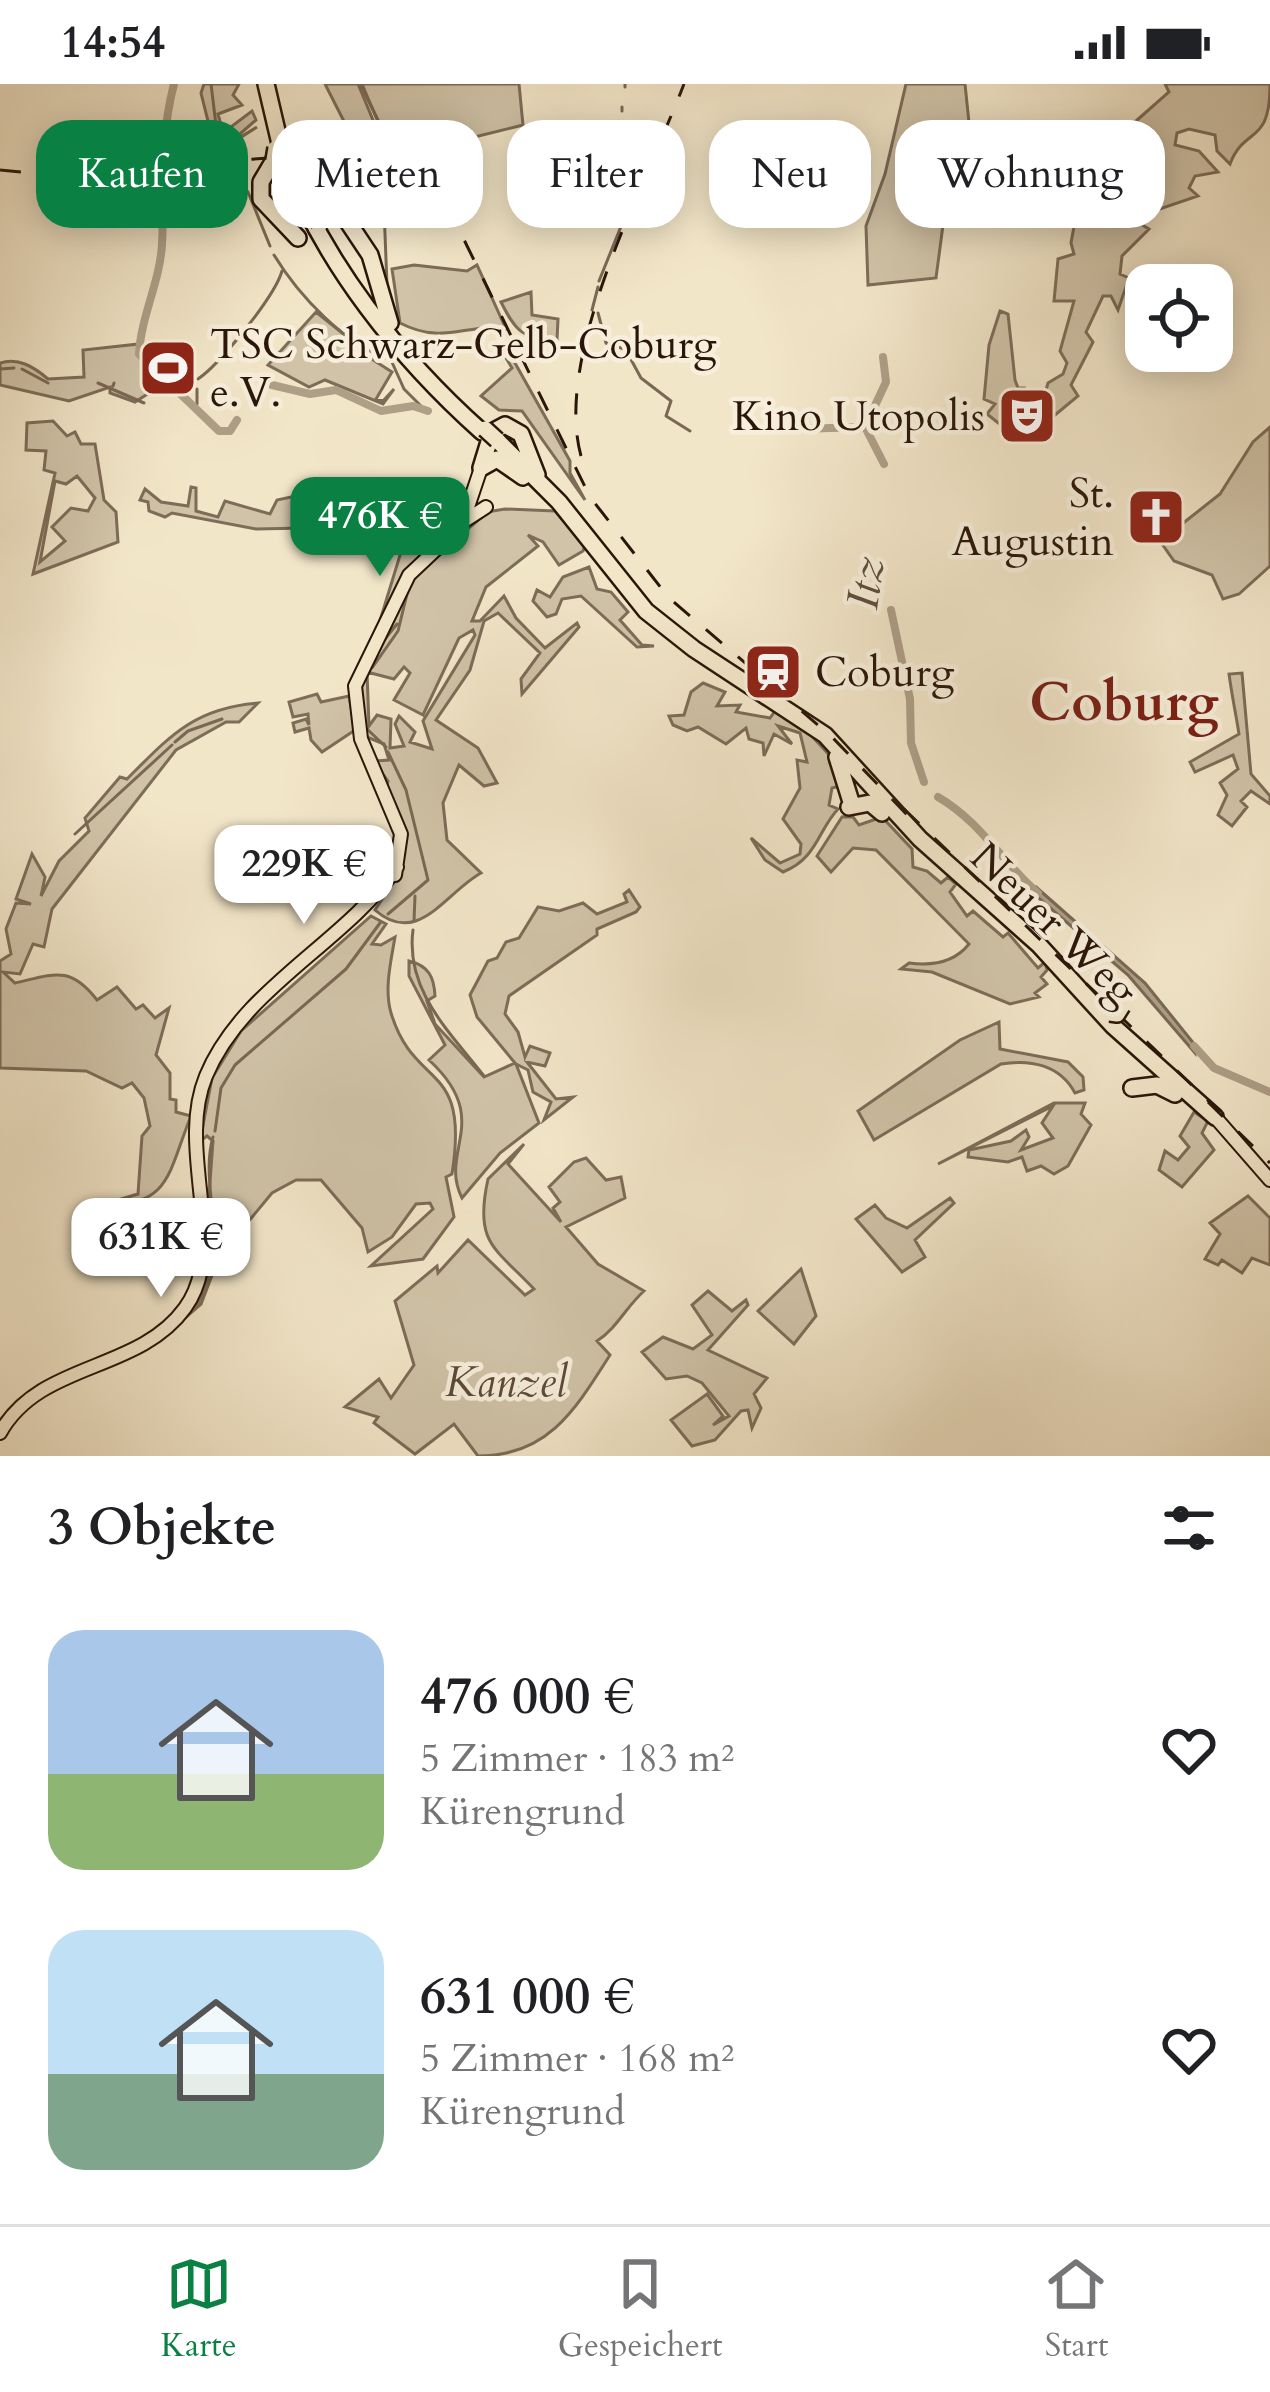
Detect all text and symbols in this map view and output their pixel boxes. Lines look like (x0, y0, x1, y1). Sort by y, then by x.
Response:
text: 14:54 (60, 12, 165, 73)
chip: Kaufen (36, 120, 248, 228)
chip: Mieten (272, 120, 483, 228)
chip: Filter (507, 120, 685, 228)
chip: Neu (709, 120, 871, 228)
chip: Wohnung (895, 120, 1165, 228)
map controls (1125, 264, 1233, 372)
button: locate (1125, 264, 1233, 372)
place label: TSC Schwarz-Gelb-Coburg e.V. (210, 316, 717, 421)
sports icon: TSC Schwarz-Gelb-Coburg e.V. (137, 337, 199, 399)
theatre icon: Kino Utopolis (996, 385, 1058, 447)
place label: Kino Utopolis (732, 388, 985, 445)
place label: St. Augustin (951, 465, 1114, 570)
pin: 476K € (282, 477, 478, 579)
church icon: St. Augustin (1125, 486, 1187, 548)
text: 476K € (317, 489, 443, 542)
water label: Itz (832, 553, 900, 613)
station icon: Coburg (742, 641, 804, 703)
place label: Coburg (815, 644, 955, 701)
district label: Coburg (1029, 667, 1219, 740)
pin: 229K € (206, 825, 402, 927)
street label: Neuer Weg (958, 830, 1151, 1019)
text: 229K € (241, 837, 367, 890)
pin: 631K € (63, 1198, 259, 1300)
text: 631K € (98, 1210, 224, 1263)
park label: Kanzel (445, 1354, 569, 1411)
text: 3 Objekte (48, 1493, 276, 1563)
icon: filters (1156, 1495, 1222, 1561)
text: 476 000 € (420, 1662, 634, 1732)
icon: home (144, 1678, 288, 1822)
icon: heart (1156, 1717, 1222, 1783)
text: 5 Zimmer · 183 m² (420, 1732, 734, 1785)
text: Kürengrund (420, 1785, 625, 1838)
text: 631 000 € (420, 1962, 634, 2032)
icon: home (144, 1978, 288, 2122)
icon: heart (1156, 2017, 1222, 2083)
text: 5 Zimmer · 168 m² (420, 2032, 734, 2085)
text: Kürengrund (420, 2085, 625, 2138)
tab: Karte (161, 2251, 237, 2368)
tab: Gespeichert (558, 2251, 722, 2368)
tab: Start (1043, 2251, 1109, 2368)

